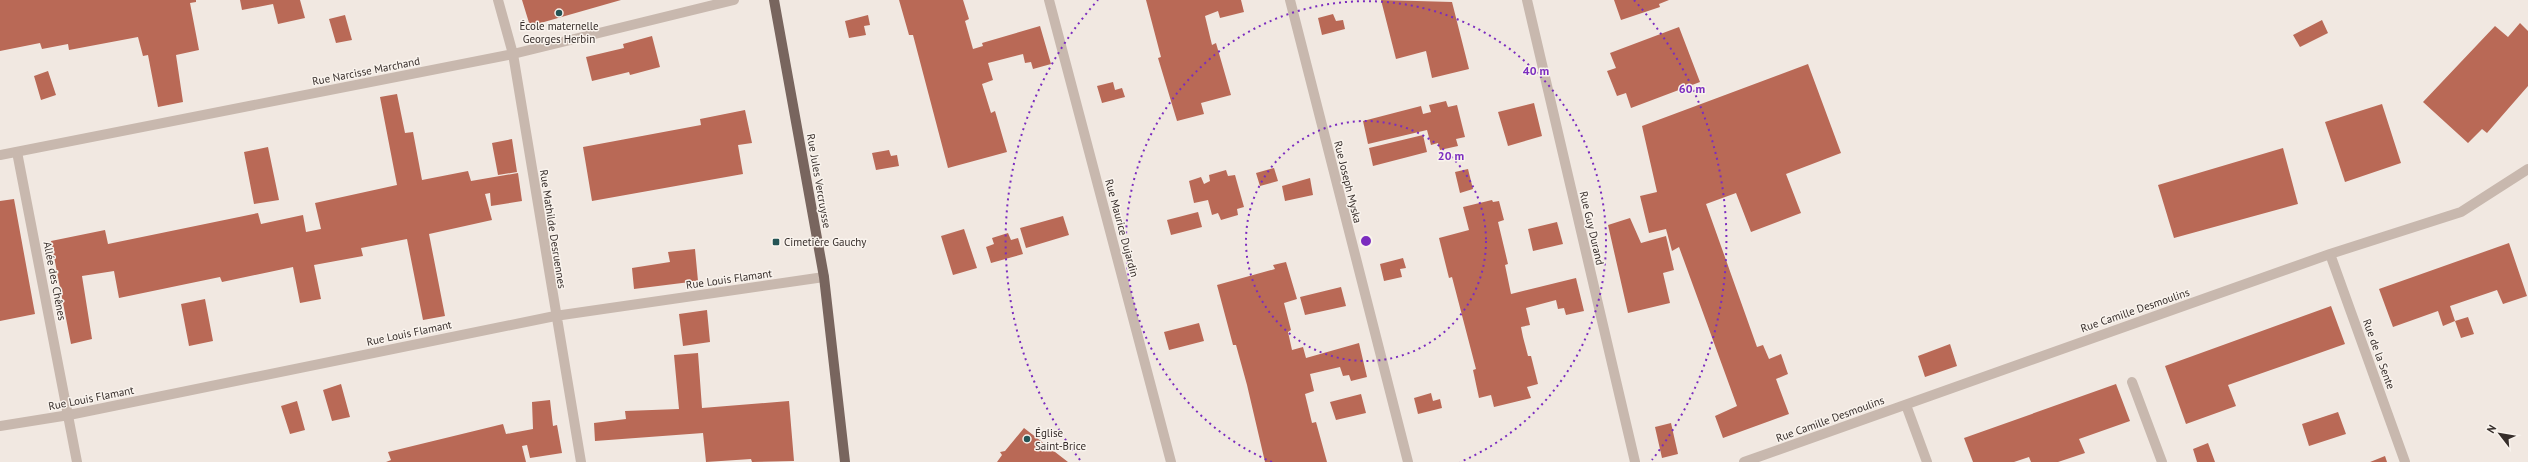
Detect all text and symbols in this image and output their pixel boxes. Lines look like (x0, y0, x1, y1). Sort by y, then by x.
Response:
marker: École maternelle Georges Herbin (554, 8, 564, 18)
place label: École maternelle Georges Herbin (519, 19, 599, 46)
street label: Rue Narcisse Marchand (311, 54, 421, 88)
text: 40 m (1523, 63, 1549, 78)
text: 60 m (1679, 81, 1705, 96)
street label: Rue Jules Vercruysse (804, 133, 834, 230)
street label: Rue Joseph Myska (1331, 139, 1365, 225)
text: 20 m (1438, 148, 1464, 163)
street label: Rue Mathilde Desruennes (537, 168, 569, 290)
street label: Rue Maurice Dujardin (1102, 177, 1142, 279)
street label: Rue Guy Durand (1577, 190, 1607, 266)
centre of rings (1359, 234, 1373, 248)
place label: Cimetière Gauchy (784, 235, 867, 249)
marker: Cimetière Gauchy (771, 237, 781, 247)
street label: Allée des Chênes (40, 240, 70, 322)
street label: Rue Louis Flamant (685, 266, 773, 292)
street label: Rue Camille Desmoulins (2079, 285, 2192, 335)
street label: Rue Louis Flamant (365, 317, 453, 349)
street label: Rue de la Sente (2360, 317, 2398, 391)
street label: Rue Louis Flamant (47, 383, 135, 413)
street label: Rue Camille Desmoulins (1774, 393, 1886, 445)
north arrow (2480, 414, 2520, 454)
text: N (2484, 422, 2499, 436)
place label: Église Saint-Brice (1035, 426, 1086, 453)
marker: Église Saint-Brice (1022, 434, 1032, 444)

